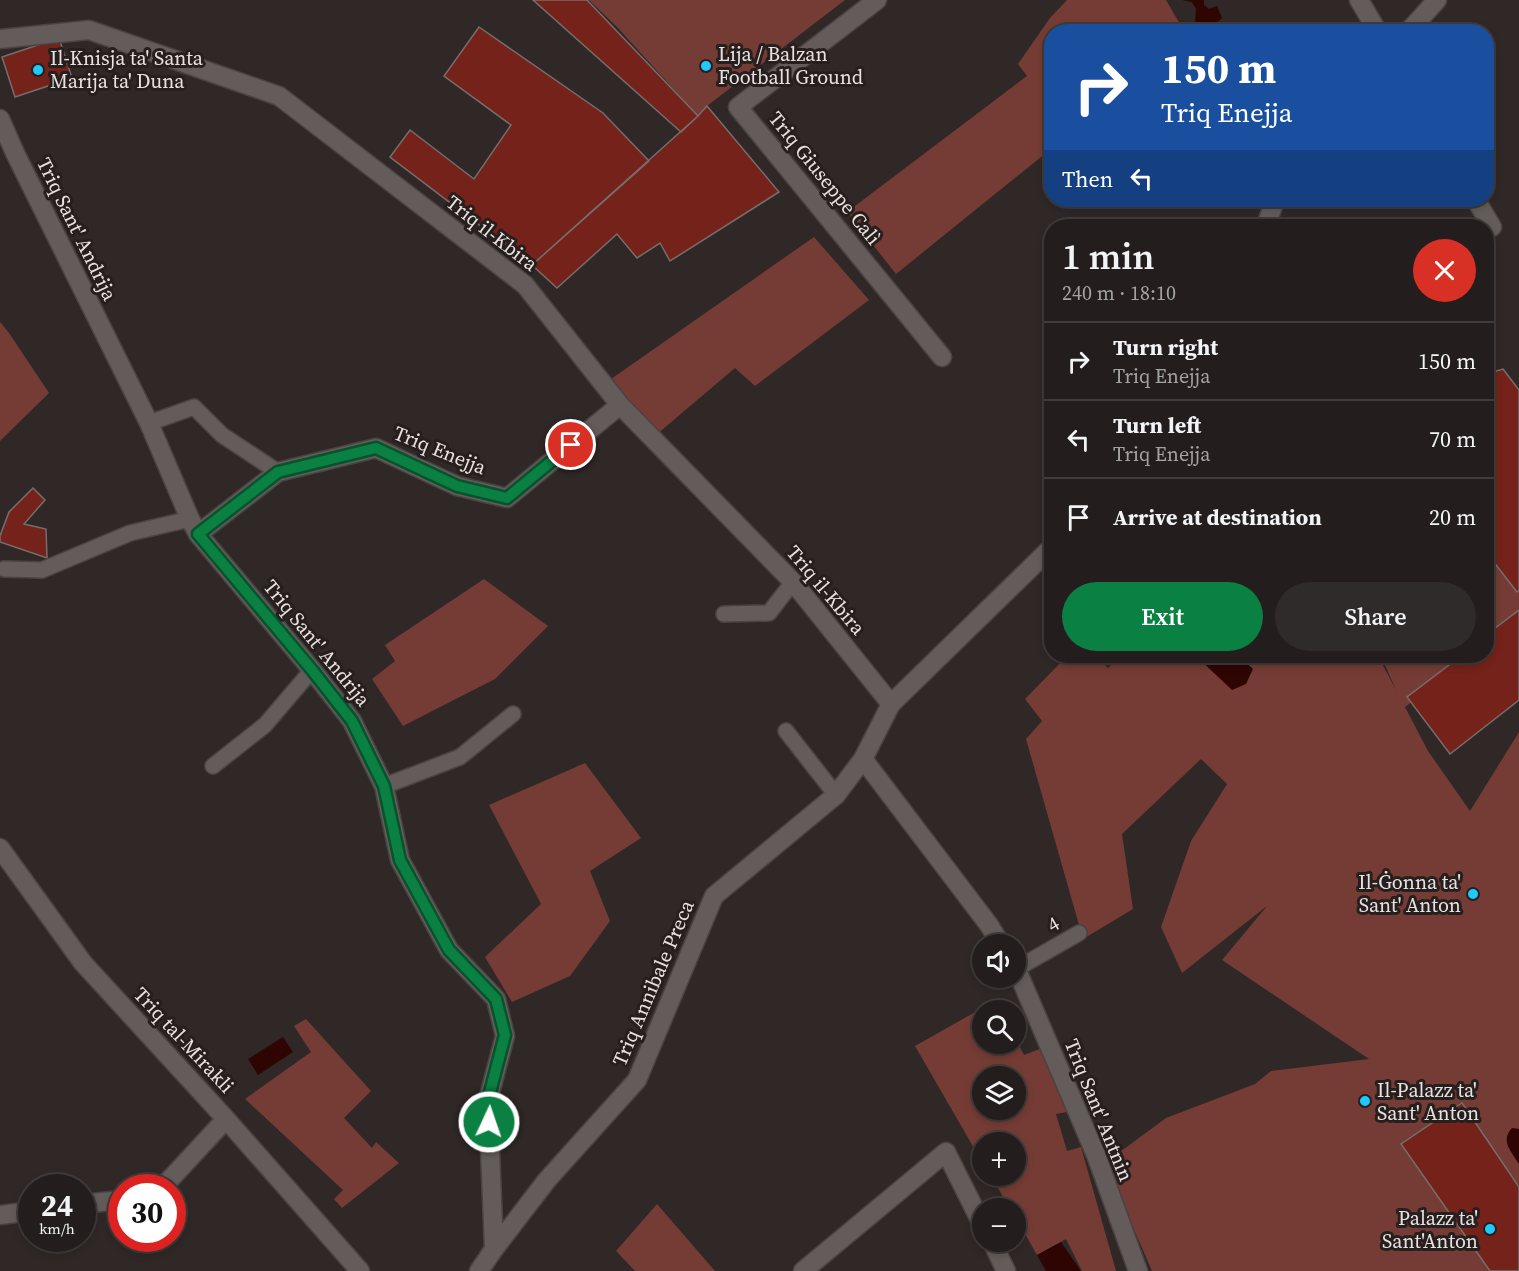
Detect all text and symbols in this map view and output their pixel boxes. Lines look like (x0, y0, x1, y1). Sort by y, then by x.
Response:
text: 150 m (1161, 39, 1276, 97)
place label: Lija / Balzan Football Ground (718, 40, 864, 91)
place label: Il-Knisja ta' Santa Marija ta' Duna (50, 44, 204, 95)
icon: right (1062, 48, 1140, 126)
marker: Lija / Balzan Football Ground (699, 59, 713, 73)
marker: Il-Knisja ta' Santa Marija ta' Duna (31, 63, 45, 77)
text: Triq Enejja (1161, 94, 1292, 131)
street label: Triq Giuseppe Calì (762, 105, 888, 251)
street label: Triq Sant' Andrija (30, 153, 124, 306)
icon: left (1125, 162, 1158, 195)
text: Then (1062, 164, 1113, 194)
street label: Triq il-Kbira (440, 188, 544, 278)
text: 1 min (1062, 232, 1154, 281)
button: close (1413, 239, 1476, 302)
text: 240 m · 18:10 (1062, 279, 1176, 307)
text: Turn right (1113, 332, 1218, 362)
icon: right (1062, 345, 1095, 378)
text: 150 m (1418, 346, 1476, 376)
text: Triq Enejja (1113, 362, 1210, 390)
text: Turn left (1113, 410, 1201, 440)
street label: Triq Enejja (390, 419, 491, 482)
pin (545, 419, 596, 470)
icon: left (1062, 423, 1095, 456)
text: 70 m (1429, 424, 1476, 454)
icon: arrive (554, 428, 587, 461)
text: Triq Enejja (1113, 440, 1210, 468)
icon: arrive (1062, 501, 1095, 534)
text: Arrive at destination (1113, 502, 1322, 532)
text: 20 m (1429, 502, 1476, 532)
street label: Triq il-Kbira (780, 539, 872, 641)
street label: Triq Sant' Andrija (257, 574, 377, 713)
button: Exit (1062, 582, 1263, 651)
button: Share (1275, 582, 1476, 651)
place label: Il-Ġonna ta' Sant' Anton (1358, 868, 1461, 919)
marker: Il-Ġonna ta' Sant' Anton (1466, 887, 1480, 901)
street label: Triq Annibale Preca (605, 895, 701, 1070)
street label: 4 (1042, 909, 1064, 939)
map controls (972, 934, 1026, 1252)
button: sound (972, 934, 1026, 988)
street label: Triq tal-Mirakli (127, 981, 241, 1099)
button: search (972, 1000, 1026, 1054)
street label: Triq Sant' Antnin (1058, 1035, 1140, 1185)
button: layers (972, 1066, 1026, 1120)
place label: Il-Palazz ta' Sant' Anton (1377, 1076, 1479, 1127)
position arrow (457, 1090, 521, 1154)
marker: Il-Palazz ta' Sant' Anton (1358, 1094, 1372, 1108)
button: + (972, 1132, 1026, 1186)
speed limit sign: 30 (108, 1174, 186, 1252)
text: 24 (41, 1185, 73, 1226)
button: − (972, 1198, 1026, 1252)
place label: Palazz ta' Sant'Anton (1382, 1204, 1478, 1255)
text: km/h (39, 1218, 75, 1239)
marker: Palazz ta' Sant'Anton (1483, 1222, 1497, 1236)

